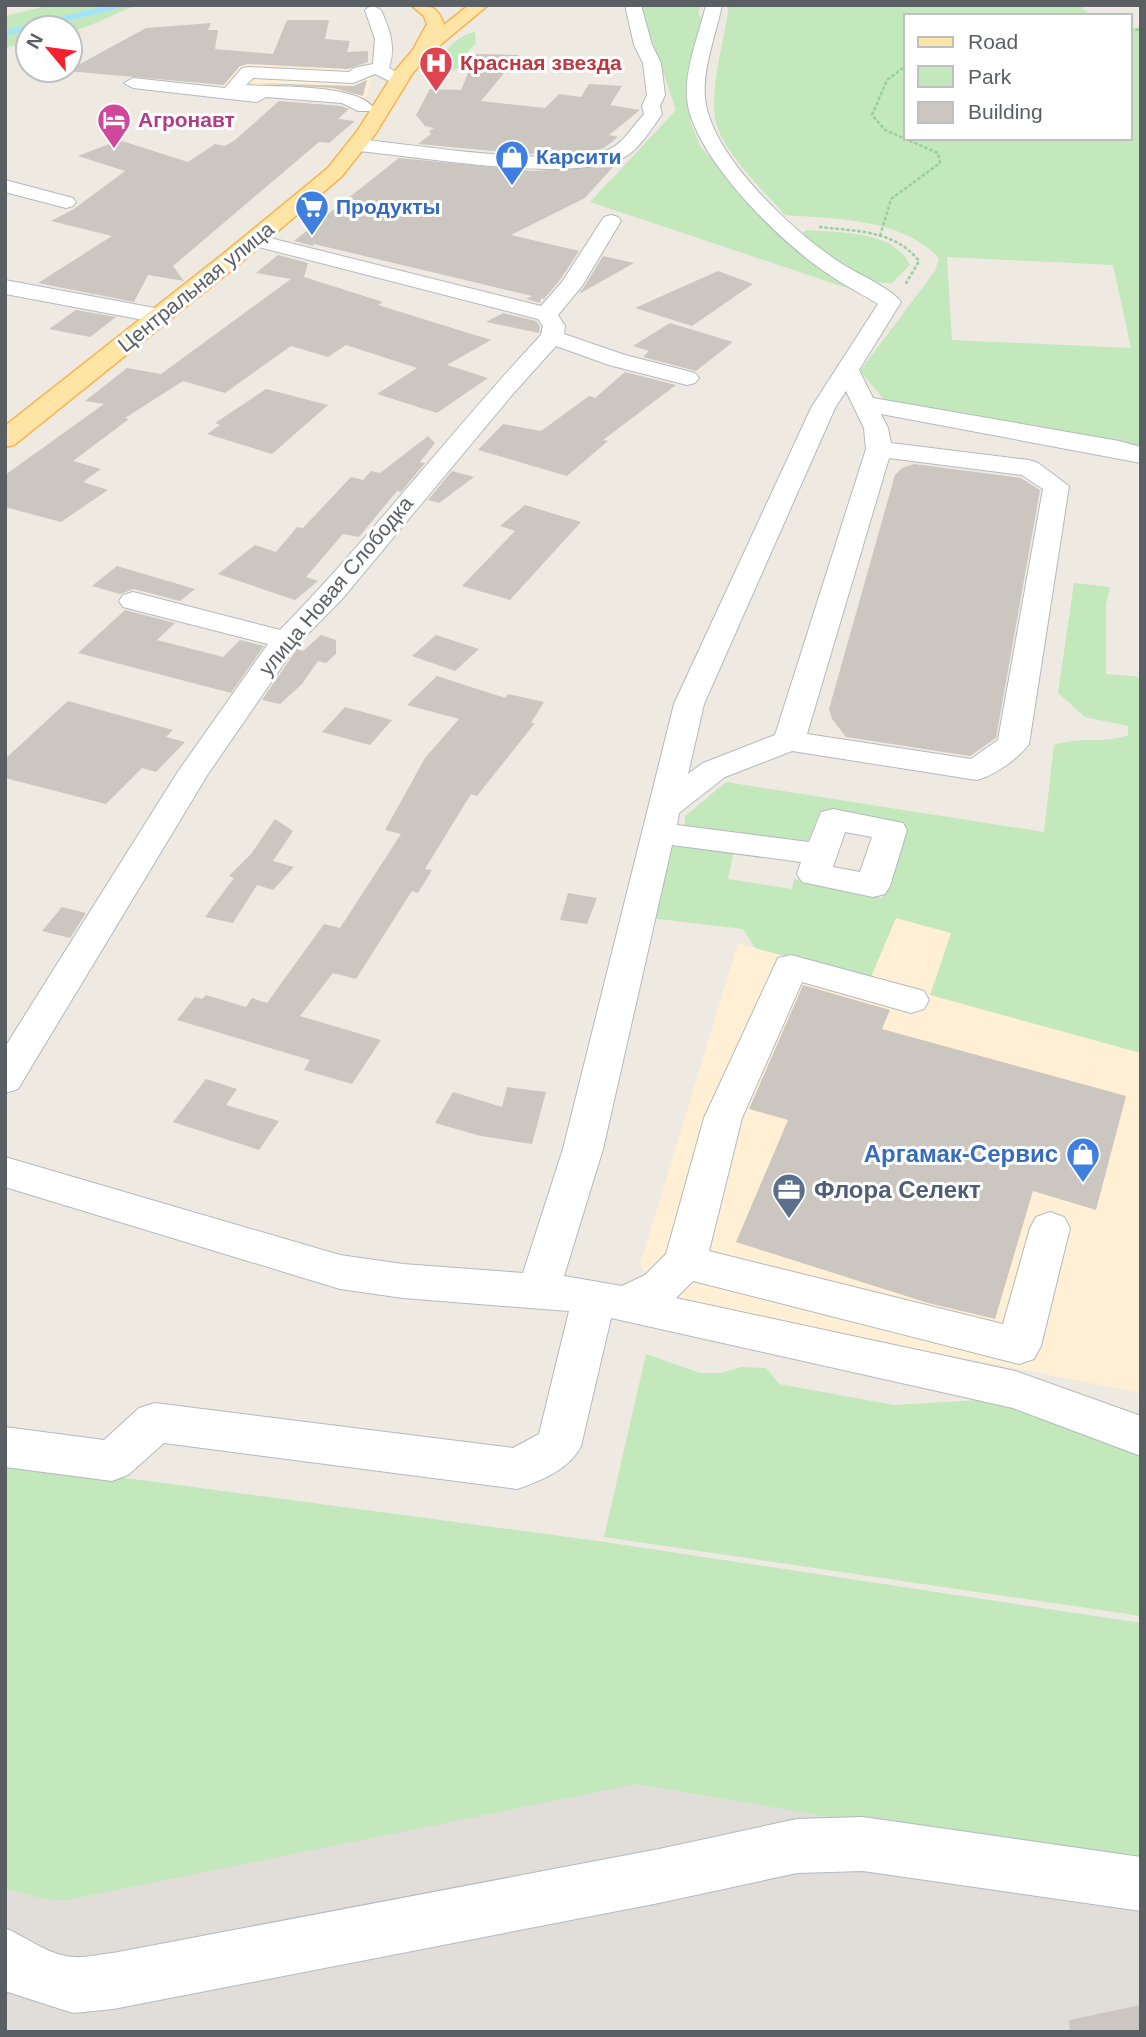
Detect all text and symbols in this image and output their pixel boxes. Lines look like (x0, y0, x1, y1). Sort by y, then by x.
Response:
north arrow (14, 14, 84, 84)
legend (904, 14, 1132, 140)
text: N (22, 30, 47, 52)
text: Road (968, 30, 1018, 53)
hospital icon: Красная звезда (417, 44, 455, 93)
place label: Красная звезда (460, 51, 622, 74)
text: Park (968, 65, 1012, 88)
text: Building (968, 100, 1043, 123)
hotel icon: Агронавт (95, 101, 133, 150)
place label: Агронавт (138, 108, 235, 131)
shop icon: Карсити (493, 138, 531, 187)
place label: Карсити (536, 145, 621, 168)
supermarket icon: Продукты (293, 188, 331, 237)
place label: Продукты (336, 195, 440, 218)
street label: Центральная улица (113, 217, 278, 356)
street label: улица Новая Слободка (254, 491, 417, 680)
shop icon: Аргамак-Сервис (1064, 1135, 1102, 1184)
place label: Аргамак-Сервис (864, 1140, 1058, 1167)
office icon: Флора Селект (770, 1171, 808, 1220)
place label: Флора Селект (814, 1176, 981, 1203)

